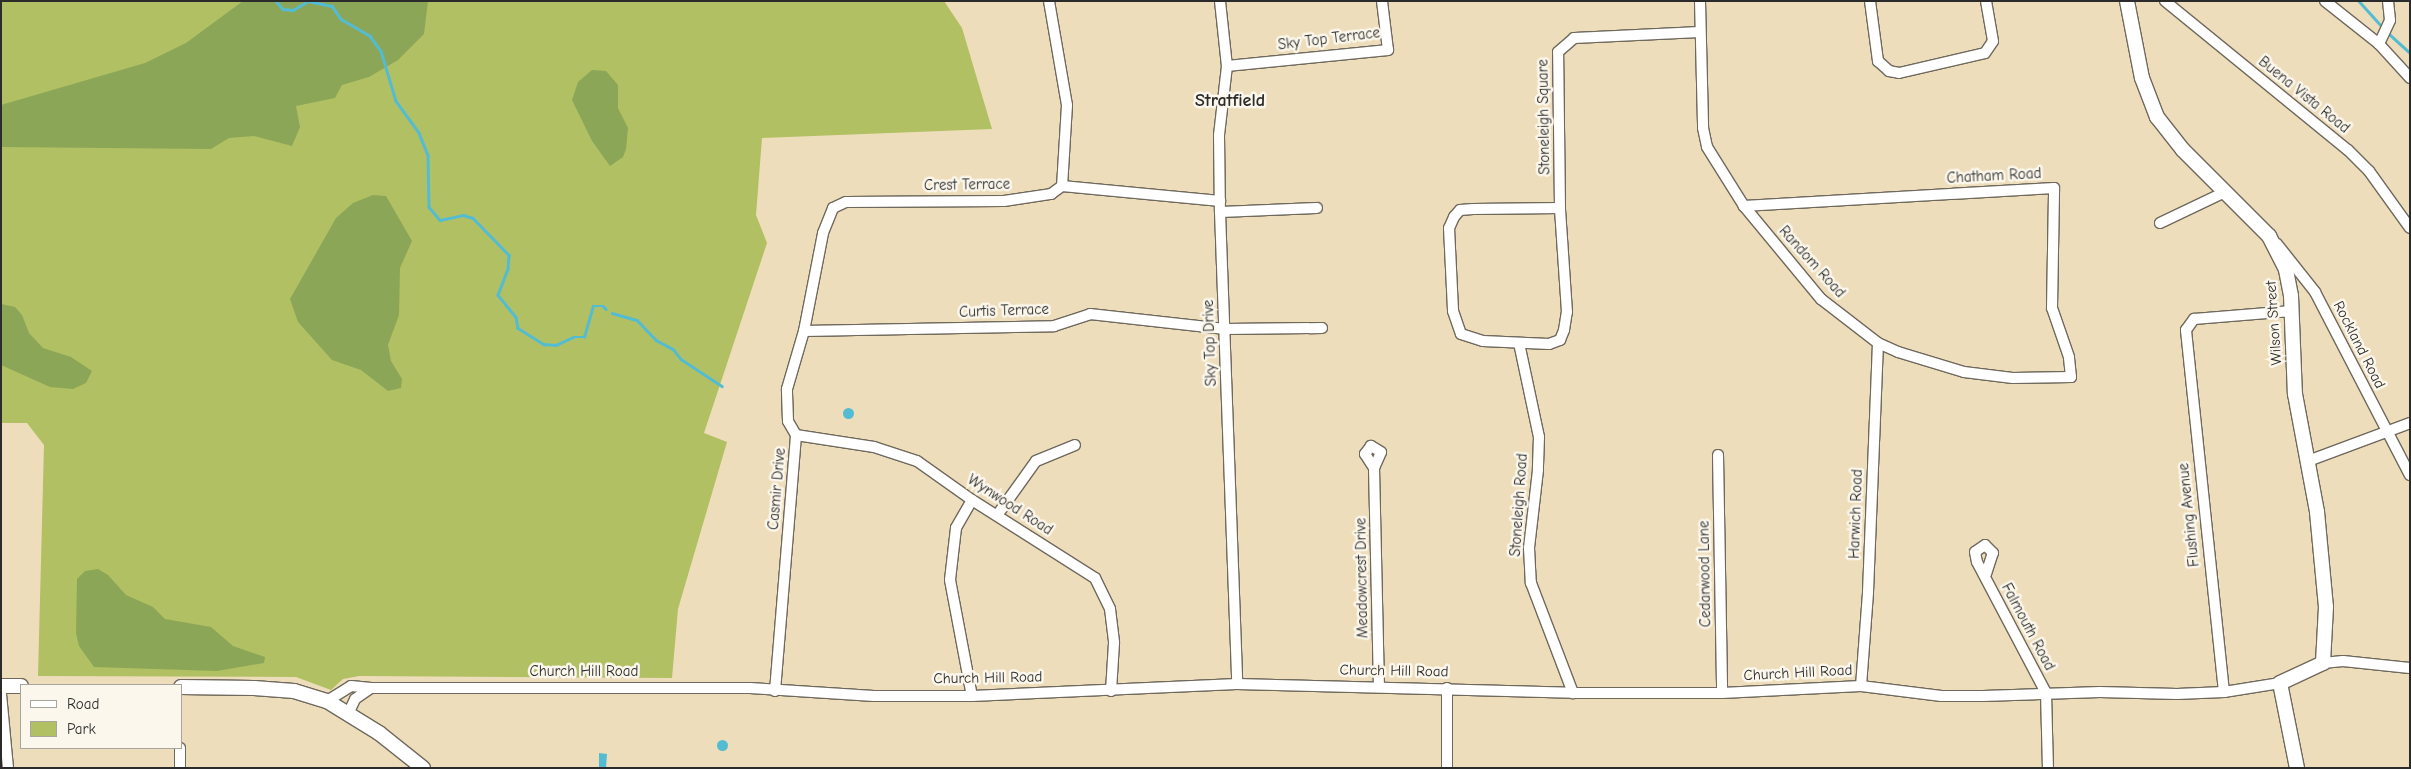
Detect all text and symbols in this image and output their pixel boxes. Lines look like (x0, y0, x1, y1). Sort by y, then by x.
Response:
street label: Sky Top Terrace (1277, 24, 1381, 54)
street label: Buena Vista Road (2255, 53, 2353, 137)
street label: Stoneleigh Square (1534, 59, 1554, 175)
district label: Stratfield (1195, 90, 1265, 112)
street label: Chatham Road (1946, 165, 2042, 187)
street label: Crest Terrace (924, 175, 1010, 195)
street label: Random Road (1775, 222, 1849, 302)
street label: Wilson Street (2262, 280, 2286, 366)
street label: Rockland Road (2329, 298, 2389, 392)
street label: Sky Top Drive (1199, 299, 1221, 387)
street label: Curtis Terrace (959, 300, 1049, 322)
street label: Casmir Drive (764, 447, 790, 531)
street label: Stoneleigh Road (1506, 453, 1532, 557)
street label: Flushing Avenue (2175, 462, 2203, 568)
street label: Harwich Road (1845, 469, 1867, 559)
street label: Wynwood Road (964, 471, 1056, 539)
street label: Meadowcrest Drive (1352, 518, 1372, 638)
street label: Cedarwood Lane (1695, 521, 1715, 627)
street label: Falmouth Road (1997, 580, 2059, 674)
street label: Church Hill Road (1339, 661, 1449, 681)
street label: Church Hill Road (1743, 661, 1853, 685)
street label: Church Hill Road (530, 663, 638, 681)
street label: Church Hill Road (933, 668, 1043, 688)
legend (20, 684, 182, 749)
text: Road (67, 695, 99, 713)
text: Park (67, 720, 96, 738)

